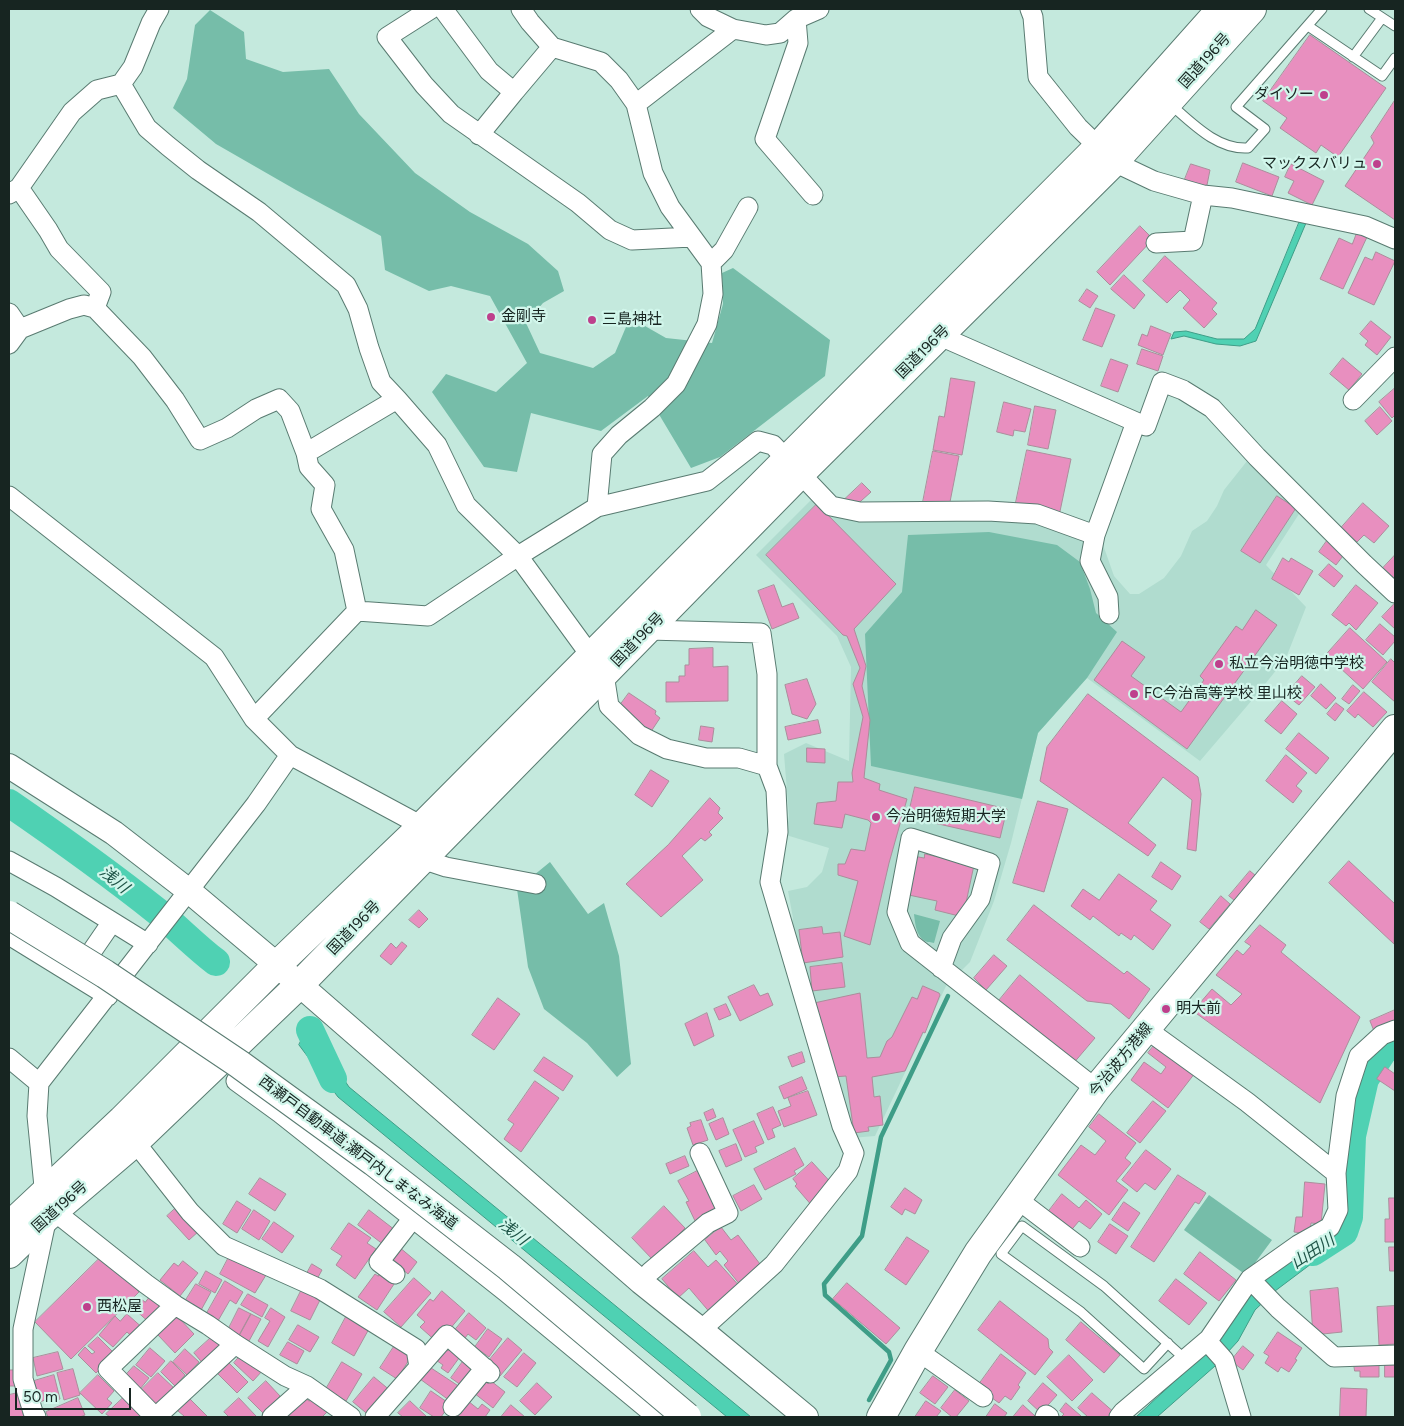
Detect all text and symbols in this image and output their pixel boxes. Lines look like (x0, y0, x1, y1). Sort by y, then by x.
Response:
street label: 国道196号 (1176, 30, 1234, 92)
place label: ダイソー (1254, 86, 1314, 104)
marker: ダイソー (1318, 89, 1330, 101)
place label: マックスバリュ (1262, 155, 1367, 173)
marker: マックスバリュ (1371, 158, 1383, 170)
place label: 金剛寺 (501, 308, 546, 326)
marker: 金剛寺 (485, 311, 497, 323)
place label: 三島神社 (602, 311, 662, 329)
marker: 三島神社 (586, 314, 598, 326)
street label: 国道196号 (893, 322, 953, 382)
street label: 国道196号 (608, 609, 668, 671)
place label: 私立今治明徳中学校 (1229, 655, 1364, 673)
marker: 私立今治明徳中学校 (1213, 658, 1225, 670)
place label: FC今治高等学校 里山校 (1144, 685, 1302, 703)
marker: FC今治高等学校 里山校 (1128, 688, 1140, 700)
place label: 今治明徳短期大学 (886, 808, 1006, 826)
marker: 今治明徳短期大学 (870, 811, 882, 823)
water label: 浅川 (96, 862, 132, 898)
street label: 国道196号 (324, 897, 384, 959)
place label: 明大前 (1176, 1000, 1221, 1018)
marker: 明大前 (1160, 1003, 1172, 1015)
street label: 今治波方港線 (1086, 1019, 1156, 1101)
street label: 西瀬戸自動車道;瀬戸内しまなみ海道 (255, 1072, 461, 1234)
street label: 国道196号 (29, 1178, 91, 1236)
water label: 浅川 (495, 1214, 531, 1250)
water label: 山田川 (1288, 1231, 1338, 1273)
place label: 西松屋 (97, 1298, 142, 1316)
marker: 西松屋 (81, 1301, 93, 1313)
scale bar (18, 1378, 134, 1410)
text: 50 m (23, 1388, 58, 1406)

